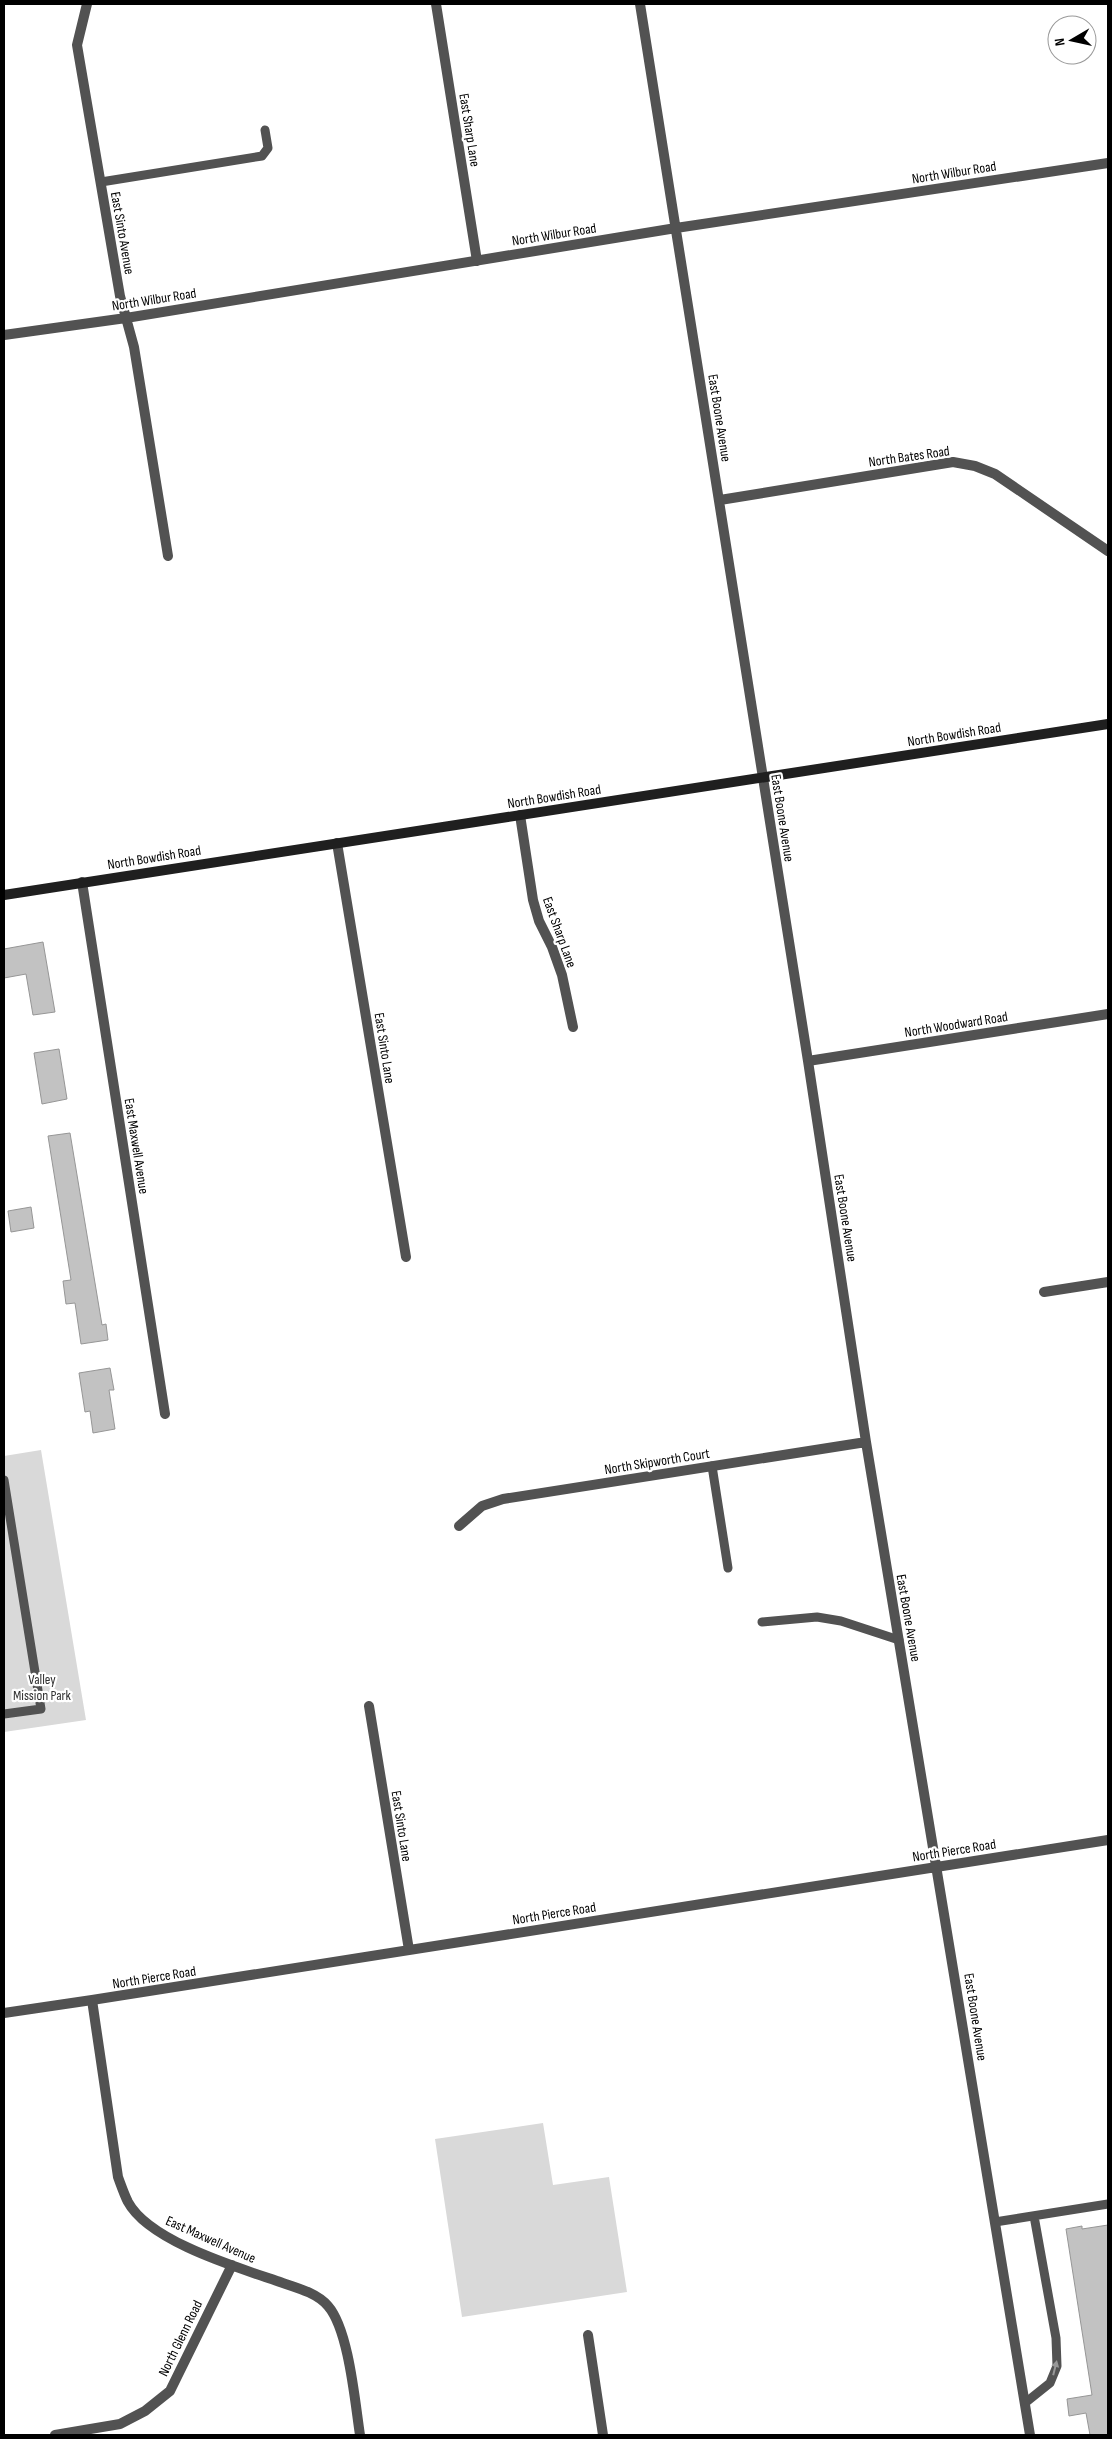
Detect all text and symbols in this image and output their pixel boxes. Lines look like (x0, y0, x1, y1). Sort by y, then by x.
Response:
north arrow (1047, 15, 1097, 65)
text: N (1051, 37, 1069, 47)
street label: East Sharp Lane (455, 92, 484, 168)
street label: North Wilbur Road (911, 157, 998, 188)
street label: East Sinto Avenue (107, 190, 138, 276)
street label: North Wilbur Road (511, 219, 598, 250)
street label: North Wilbur Road (111, 284, 198, 315)
street label: East Boone Avenue (704, 373, 735, 463)
street label: North Bates Road (867, 442, 951, 471)
street label: North Bowdish Road (906, 719, 1002, 750)
street label: East Boone Avenue (767, 773, 798, 863)
street label: North Bowdish Road (506, 781, 602, 812)
street label: North Bowdish Road (106, 842, 202, 873)
street label: East Sharp Lane (539, 894, 580, 970)
street label: North Woodward Road (903, 1008, 1009, 1041)
street label: East Sinto Lane (371, 1011, 398, 1085)
street label: East Maxwell Avenue (121, 1097, 152, 1195)
street label: East Boone Avenue (830, 1173, 861, 1263)
street label: North Skipworth Court (603, 1445, 711, 1478)
street label: East Boone Avenue (892, 1573, 925, 1663)
park label: Valley Mission Park (13, 1671, 72, 1704)
street label: East Sinto Lane (388, 1789, 415, 1863)
street label: North Pierce Road (911, 1835, 997, 1865)
street label: North Pierce Road (511, 1898, 597, 1928)
street label: North Pierce Road (111, 1962, 197, 1992)
street label: East Boone Avenue (960, 1972, 991, 2062)
street label: East Maxwell Avenue (163, 2212, 258, 2267)
street label: North Glenn Road (155, 2297, 206, 2379)
one-way arrow (1051, 2360, 1059, 2375)

